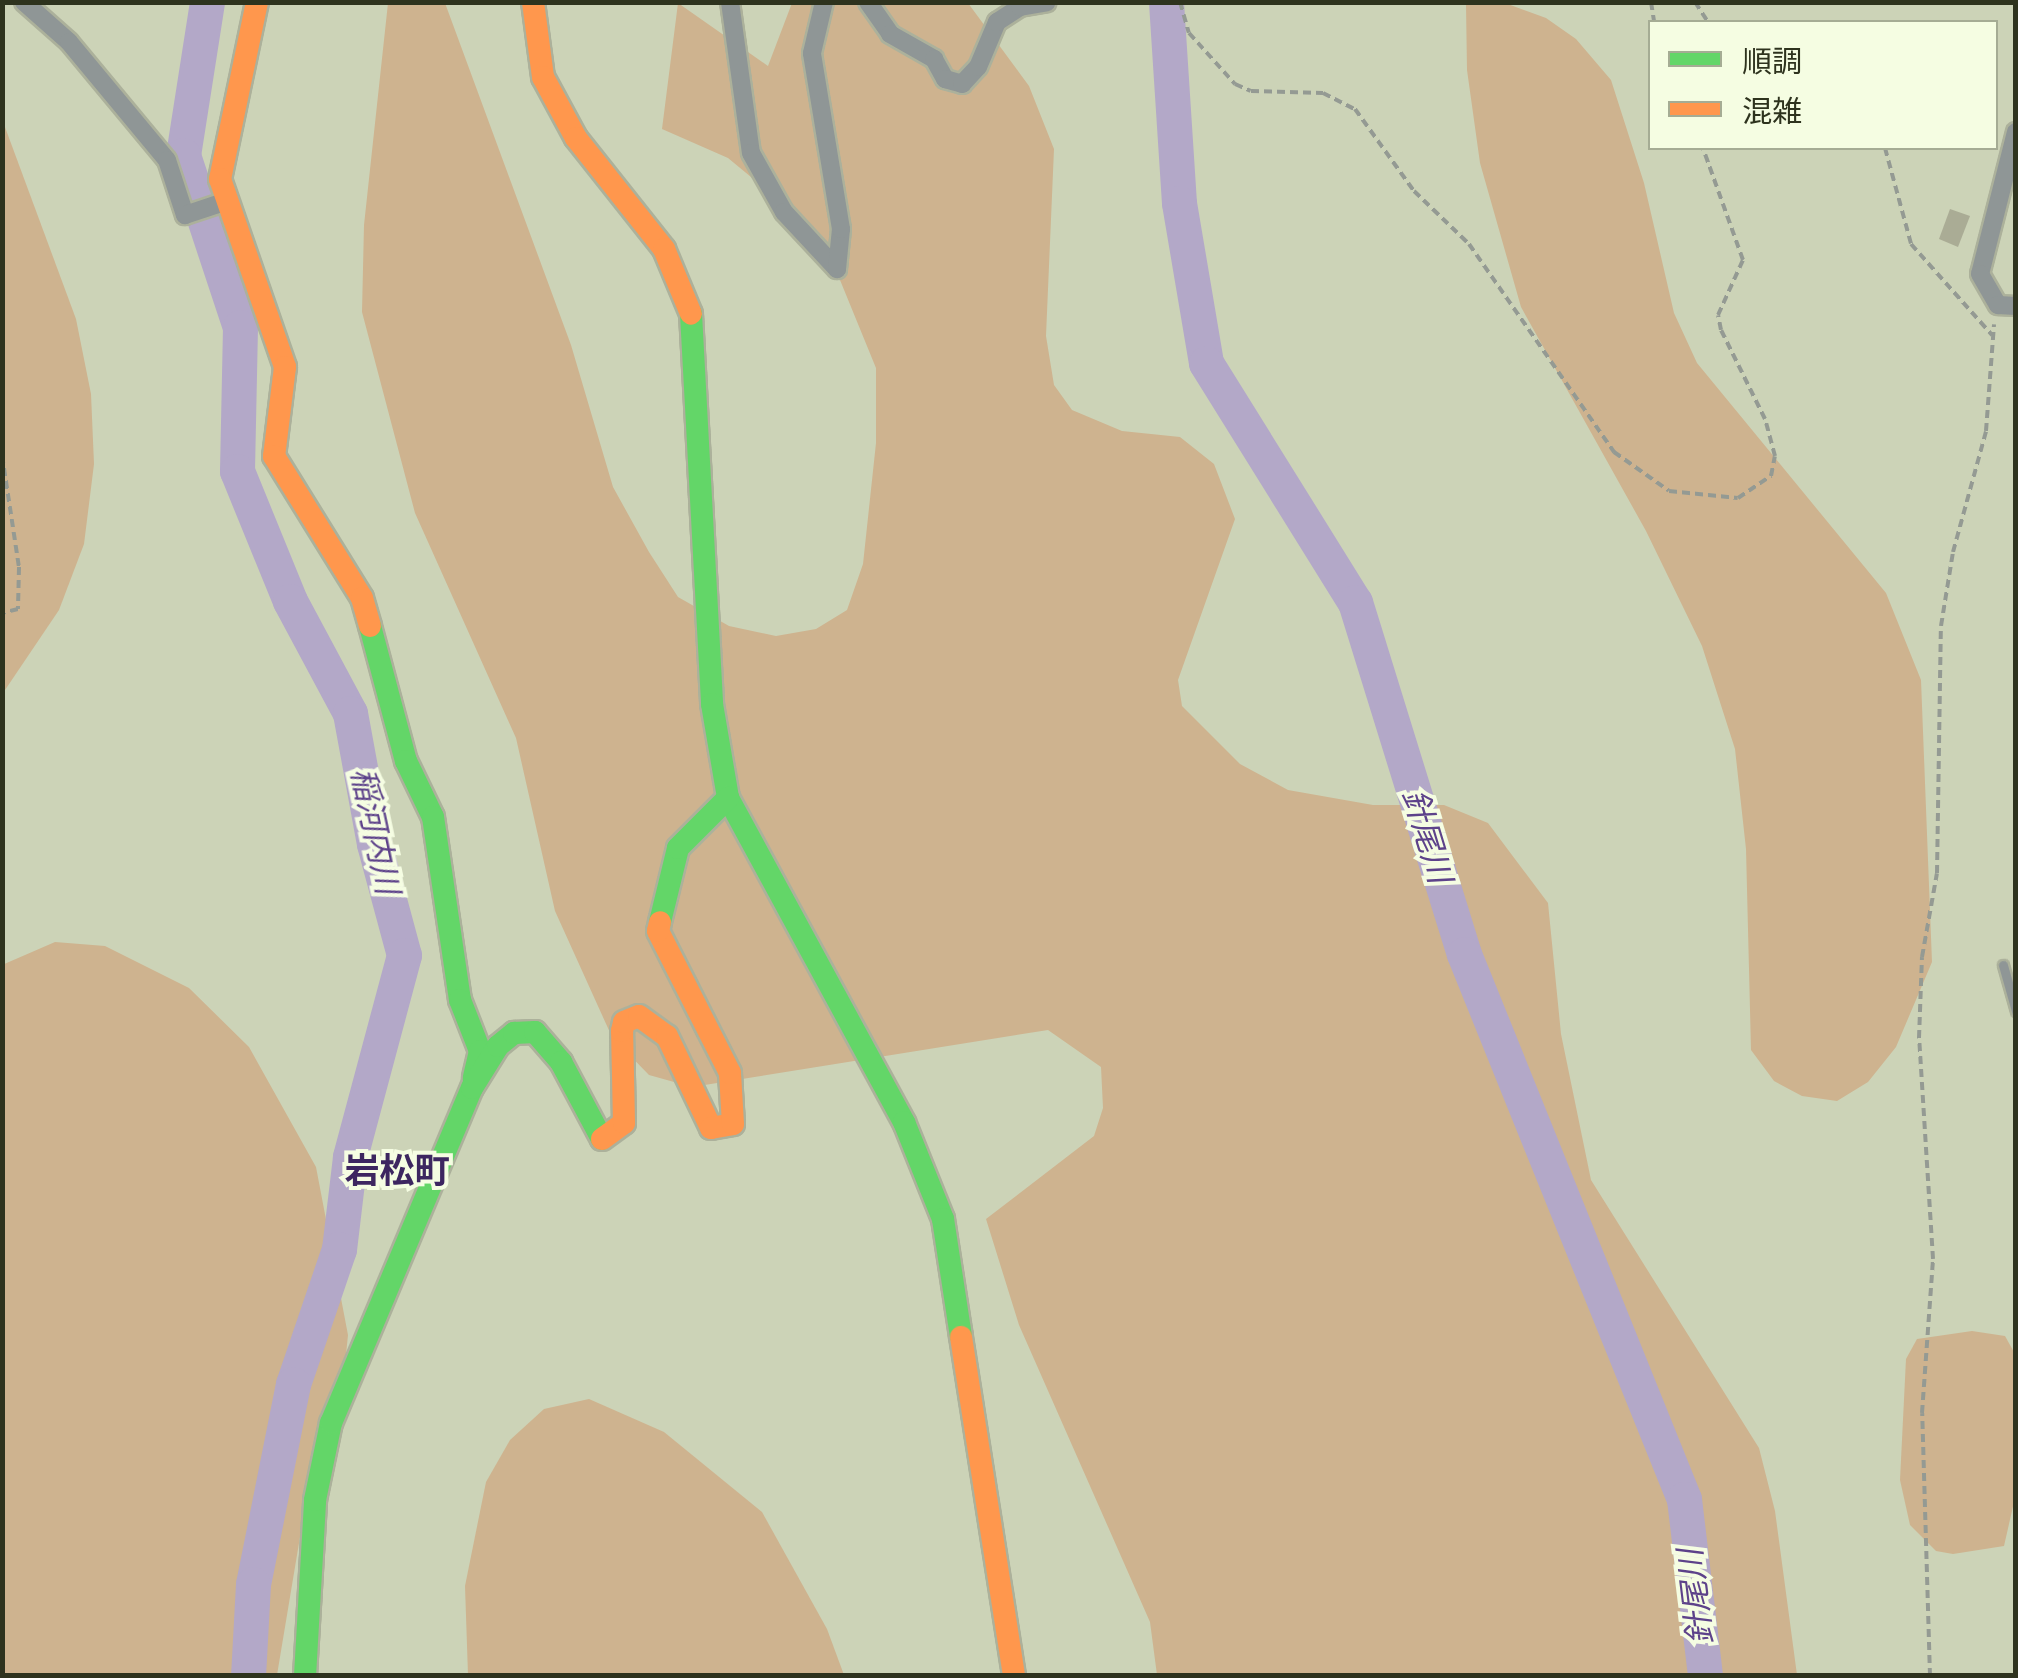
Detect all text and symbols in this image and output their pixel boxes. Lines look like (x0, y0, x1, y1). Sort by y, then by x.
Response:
legend (1648, 20, 1998, 150)
text: 順調 (1742, 44, 1802, 79)
text: 混雑 (1742, 94, 1802, 129)
water label: 稲河内川 (343, 764, 407, 898)
water label: 針尾川 (1395, 784, 1459, 888)
district label: 岩松町 (345, 1150, 449, 1192)
water label: 針尾川 (1671, 1547, 1721, 1647)

